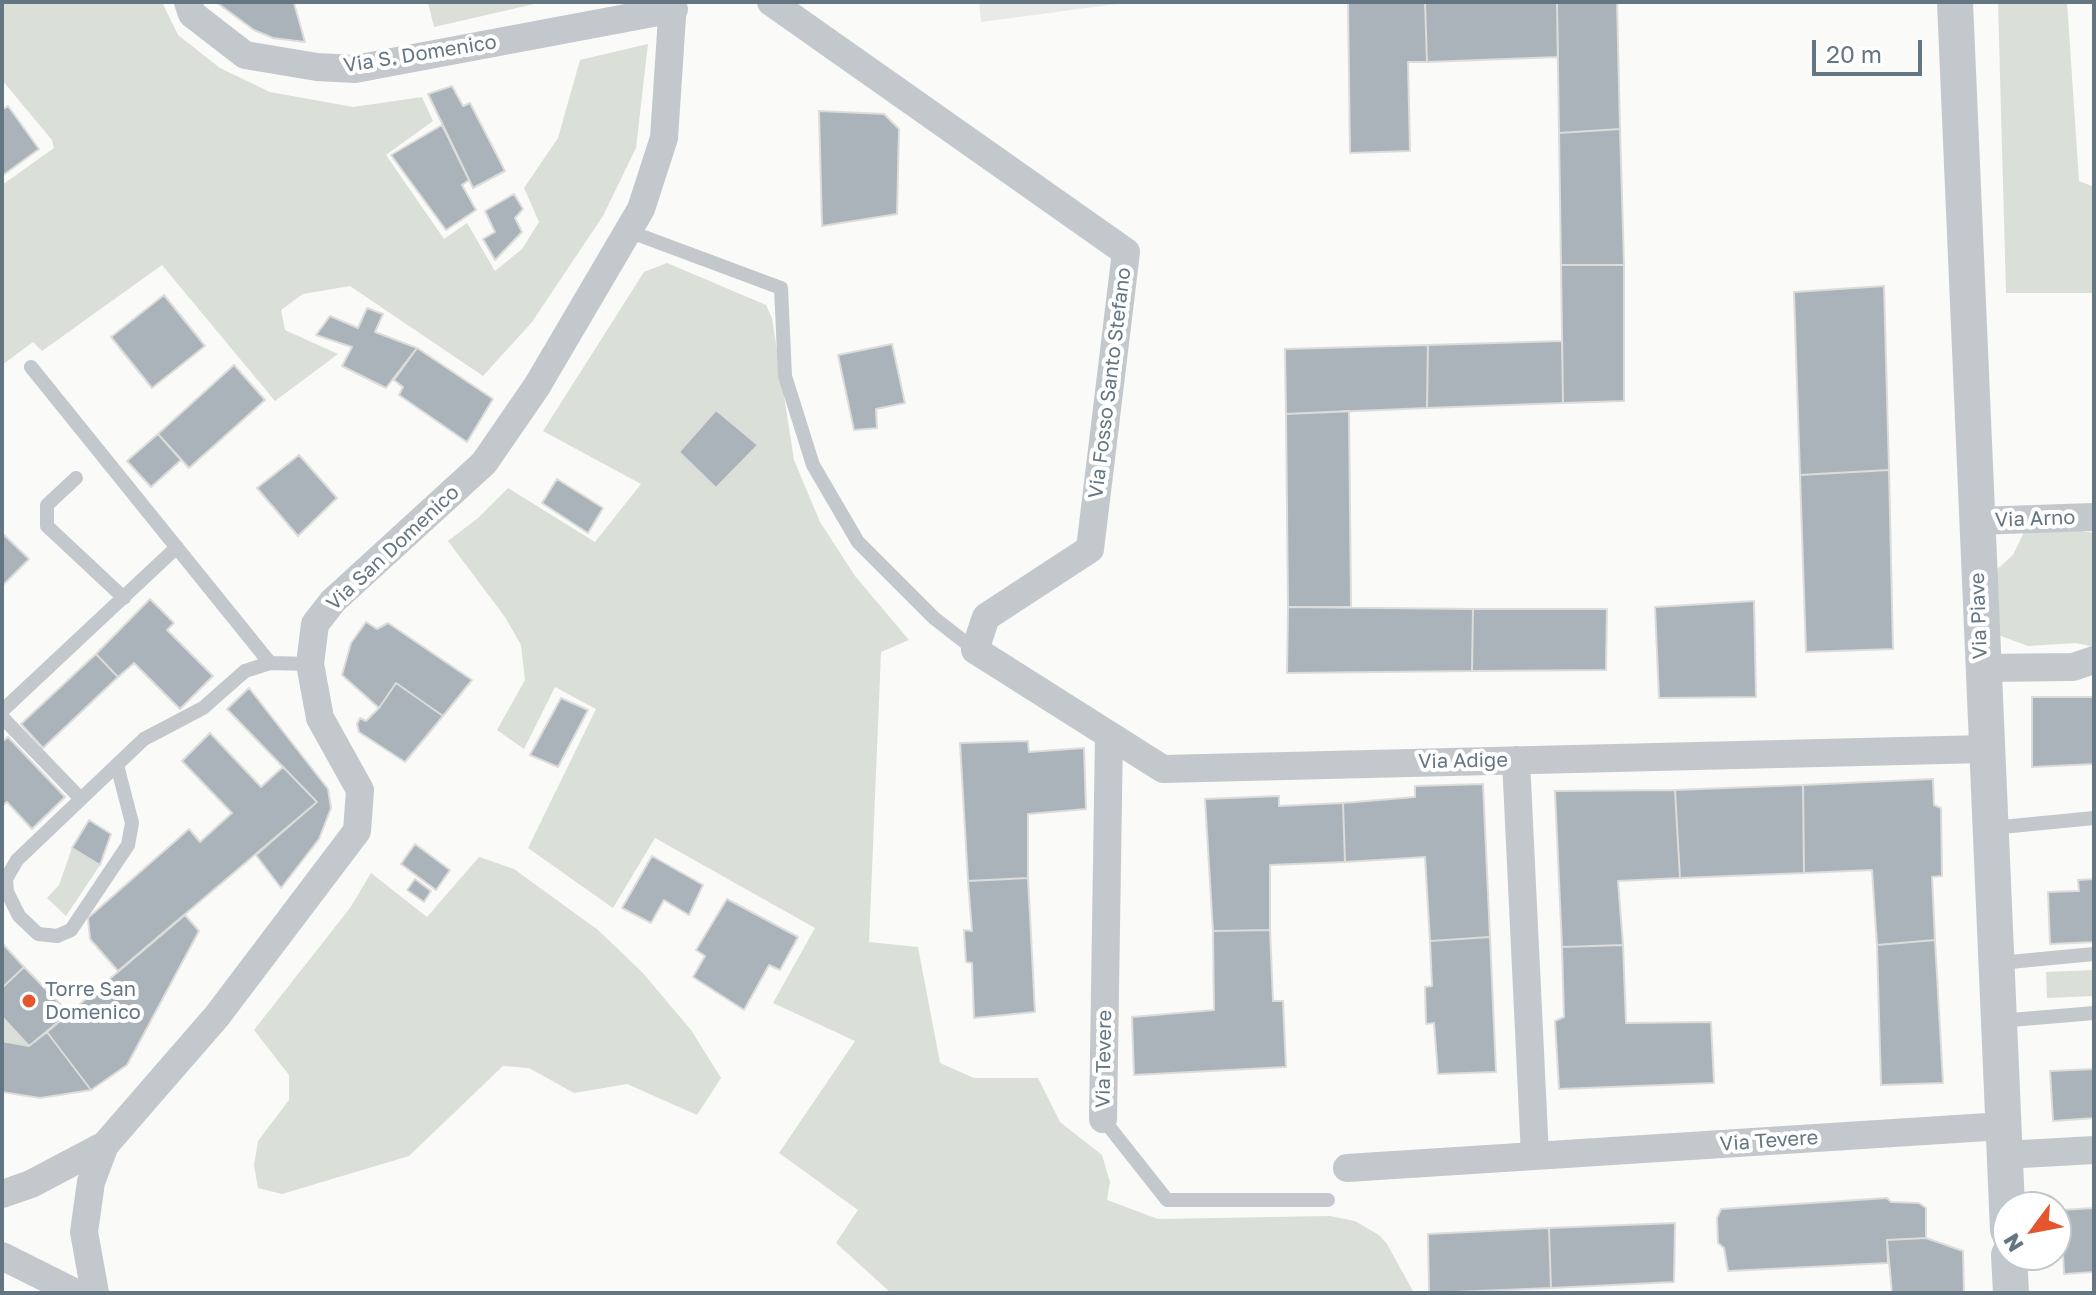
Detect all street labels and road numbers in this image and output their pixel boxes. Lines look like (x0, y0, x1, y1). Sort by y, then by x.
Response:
street label: Via S. Domenico (342, 30, 498, 78)
street label: Via Fosso Santo Stefano (1084, 266, 1136, 500)
street label: Via San Domenico (322, 480, 464, 616)
street label: Via Arno (1994, 506, 2076, 532)
street label: Via Piave (1965, 572, 1993, 660)
street label: Via Adige (1418, 748, 1508, 774)
street label: Via Tevere (1091, 1010, 1117, 1108)
street label: Via Tevere (1719, 1126, 1819, 1156)

